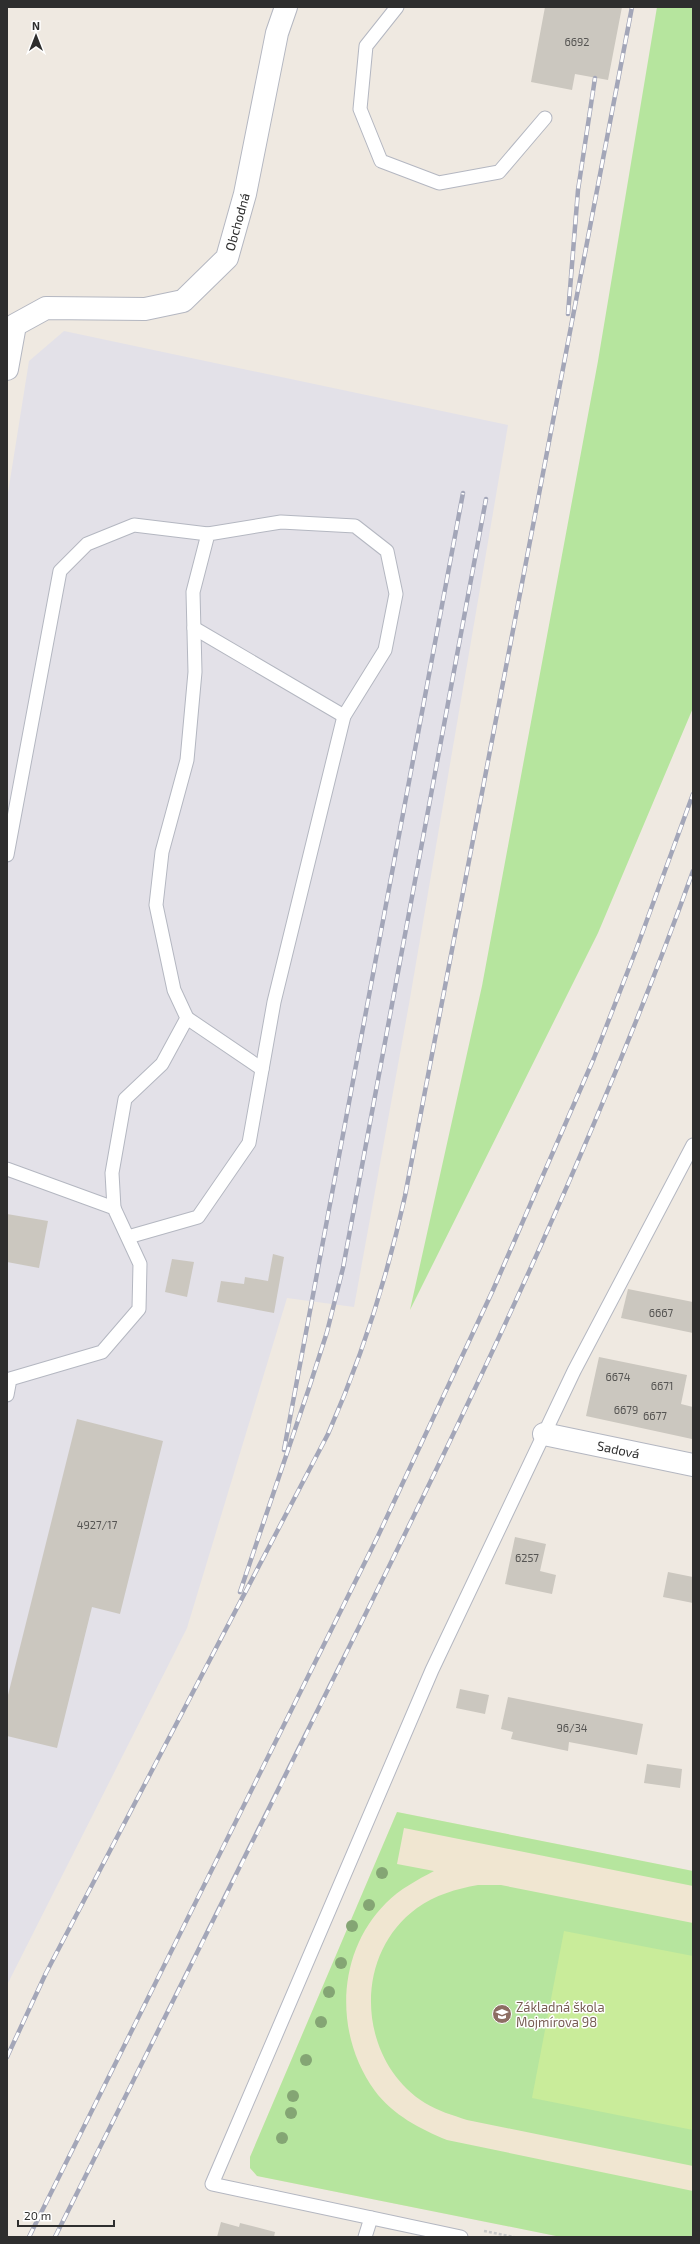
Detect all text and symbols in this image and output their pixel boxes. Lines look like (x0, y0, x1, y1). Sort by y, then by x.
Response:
north arrow (16, 16, 56, 56)
text: N (32, 19, 40, 32)
house number: 6692 (564, 35, 590, 48)
street label: Obchodná (221, 191, 253, 253)
house number: 6667 (649, 1306, 674, 1319)
house number: 6674 (606, 1370, 631, 1383)
house number: 6671 (651, 1379, 673, 1392)
house number: 6679 (614, 1403, 638, 1416)
house number: 6677 (643, 1409, 667, 1422)
street label: Sadová (596, 1437, 641, 1462)
house number: 4927/17 (77, 1518, 118, 1531)
house number: 6257 (515, 1551, 539, 1564)
house number: 96/34 (556, 1721, 588, 1734)
place label: Základná škola Mojmírova 98 (516, 1999, 605, 2030)
school or university icon: Základná škola Mojmírova 98 (491, 2003, 513, 2025)
scale bar (18, 2202, 114, 2228)
text: 20 m (24, 2208, 51, 2222)

